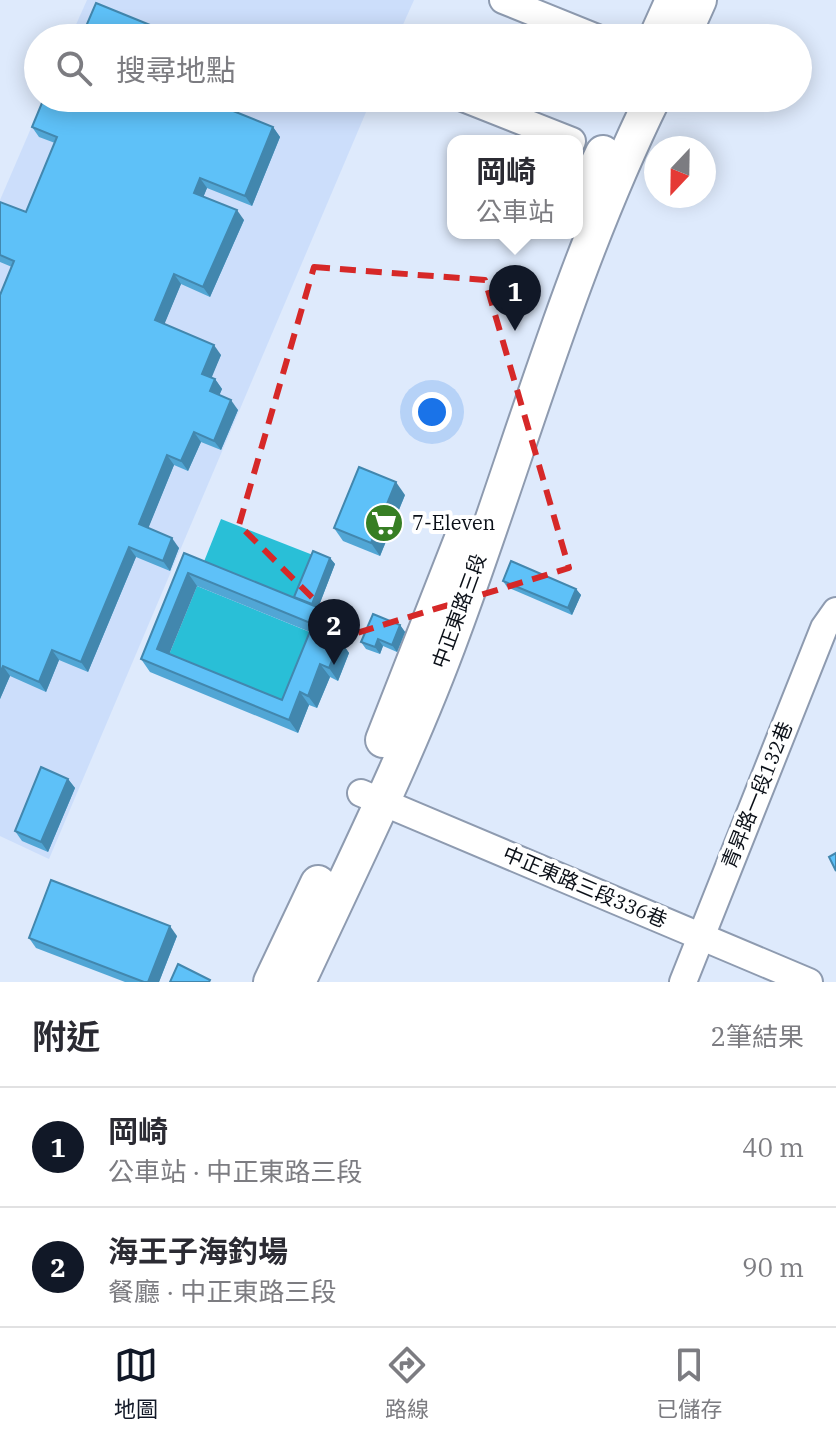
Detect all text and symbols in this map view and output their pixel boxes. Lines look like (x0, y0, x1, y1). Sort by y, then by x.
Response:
search box (24, 24, 812, 112)
icon: search (52, 46, 96, 90)
text: 搜尋地點 (116, 50, 236, 89)
popup (447, 135, 583, 239)
north arrow (644, 136, 716, 208)
text: 岡崎 (476, 151, 536, 190)
text: 公車站 (476, 194, 554, 228)
pin: 1 (489, 265, 541, 331)
your location (412, 392, 452, 432)
supermarket icon: 7-Eleven (363, 502, 405, 544)
place label: 7-Eleven (412, 509, 496, 536)
street label: 中正東路三段 (425, 550, 492, 672)
pin: 2 (308, 599, 360, 665)
street label: 青昇路一段132巷 (715, 717, 798, 872)
street label: 中正東路三段336巷 (499, 840, 671, 933)
text: 附近 (32, 1014, 100, 1058)
text: 2筆結果 (710, 1019, 804, 1053)
text: 岡崎 (108, 1111, 168, 1150)
text: 1 (50, 1130, 66, 1164)
text: 40 m (742, 1130, 804, 1164)
text: 公車站 · 中正東路三段 (108, 1154, 363, 1188)
text: 海王子海釣場 (108, 1231, 288, 1270)
text: 2 (50, 1250, 66, 1284)
text: 90 m (742, 1250, 804, 1284)
text: 餐廳 · 中正東路三段 (108, 1274, 337, 1308)
tab: 地圖 (114, 1343, 158, 1423)
tab: 路線 (385, 1343, 429, 1423)
tab: 已儲存 (656, 1343, 722, 1423)

